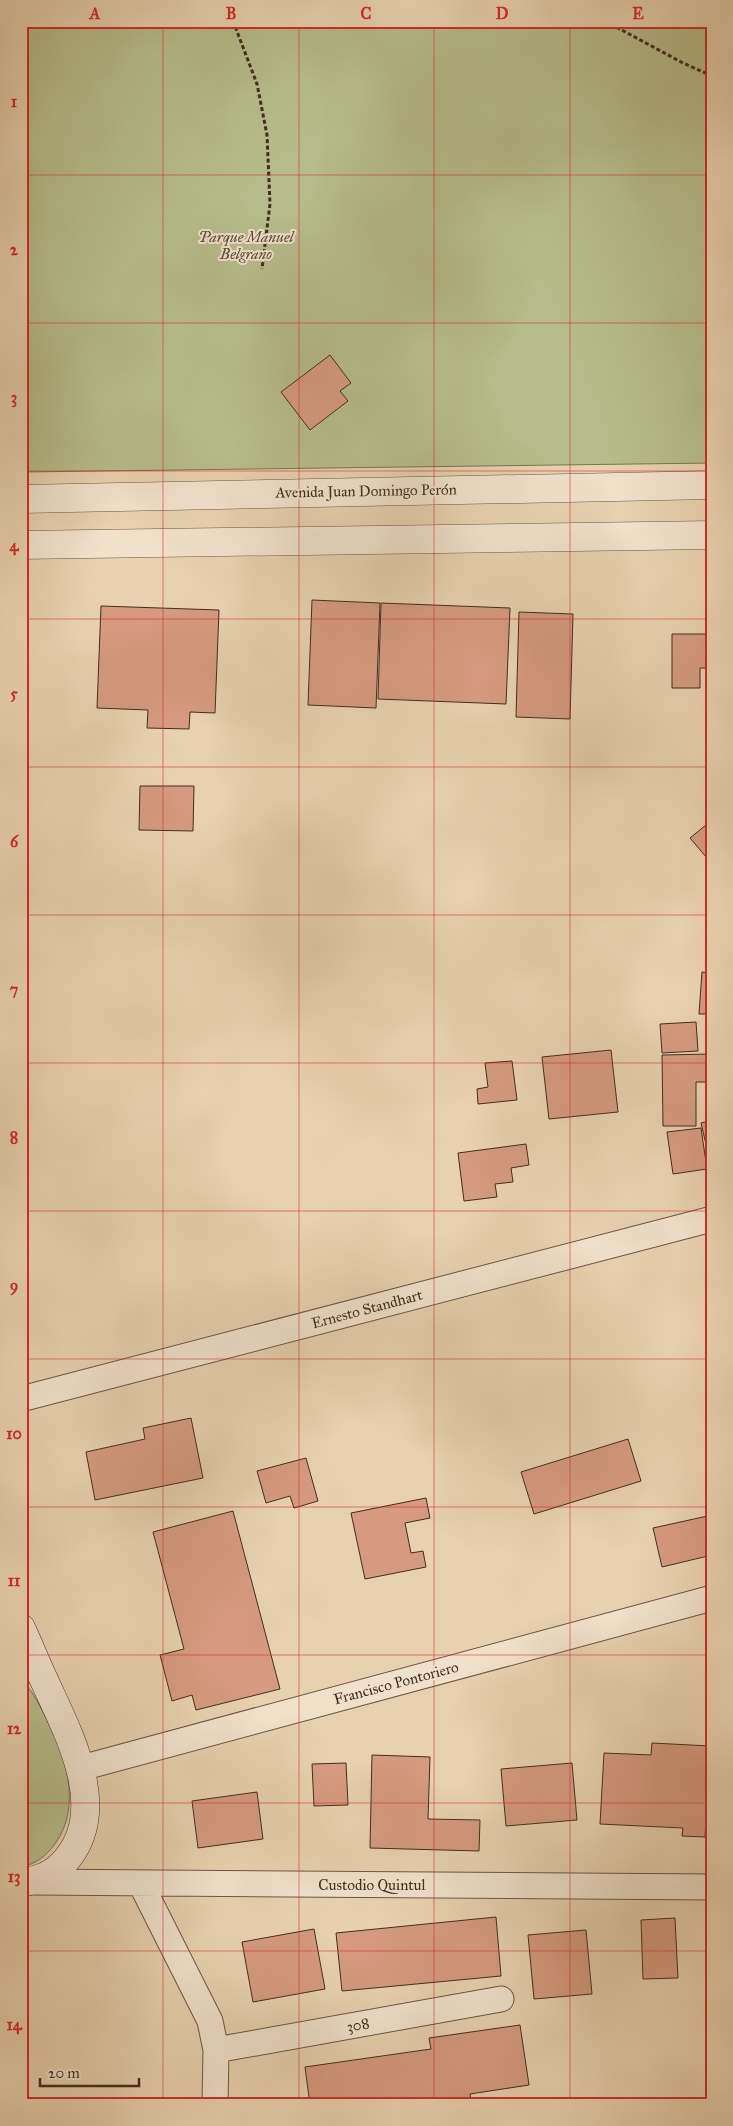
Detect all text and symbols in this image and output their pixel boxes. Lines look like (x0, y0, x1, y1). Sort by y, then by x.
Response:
text: A (89, 4, 101, 23)
text: B (226, 4, 236, 23)
text: C (361, 4, 372, 23)
text: D (496, 4, 509, 23)
text: E (632, 4, 644, 23)
text: 1 (11, 92, 18, 111)
park label: Parque Manuel Belgrano (199, 228, 295, 263)
text: 2 (10, 240, 19, 259)
text: 3 (11, 388, 17, 408)
street label: Avenida Juan Domingo Perón (274, 480, 457, 503)
text: 4 (10, 536, 20, 556)
text: 5 (10, 684, 18, 703)
text: 6 (10, 832, 19, 851)
text: 7 (10, 980, 19, 999)
text: 8 (10, 1128, 18, 1147)
text: 9 (10, 1276, 18, 1296)
street label: Ernesto Standhart (310, 1285, 425, 1332)
text: 10 (6, 1424, 22, 1443)
text: 11 (8, 1571, 21, 1590)
street label: Francisco Pontoriero (332, 1658, 461, 1708)
text: 12 (7, 1719, 22, 1738)
text: 13 (8, 1867, 20, 1887)
street label: Custodio Quintul (318, 1876, 427, 1894)
street label: 308 (345, 2014, 371, 2036)
text: 14 (6, 2015, 23, 2035)
scale bar (40, 2056, 139, 2088)
text: 20 m (48, 2064, 80, 2082)

